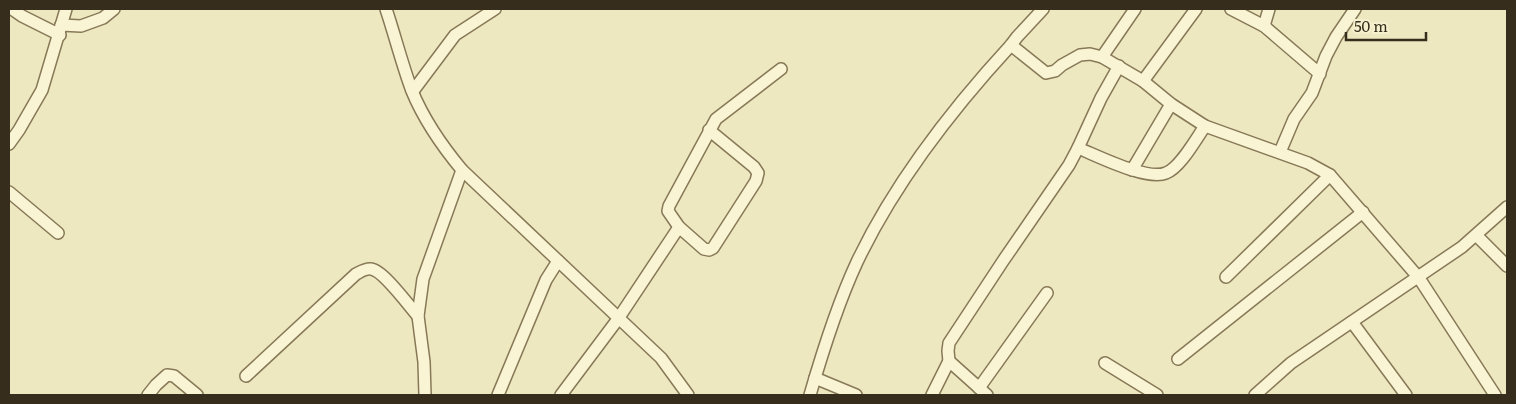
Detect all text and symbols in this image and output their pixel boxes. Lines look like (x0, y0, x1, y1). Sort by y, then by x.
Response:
scale bar (1346, 10, 1426, 42)
text: 50 m (1354, 14, 1388, 37)

